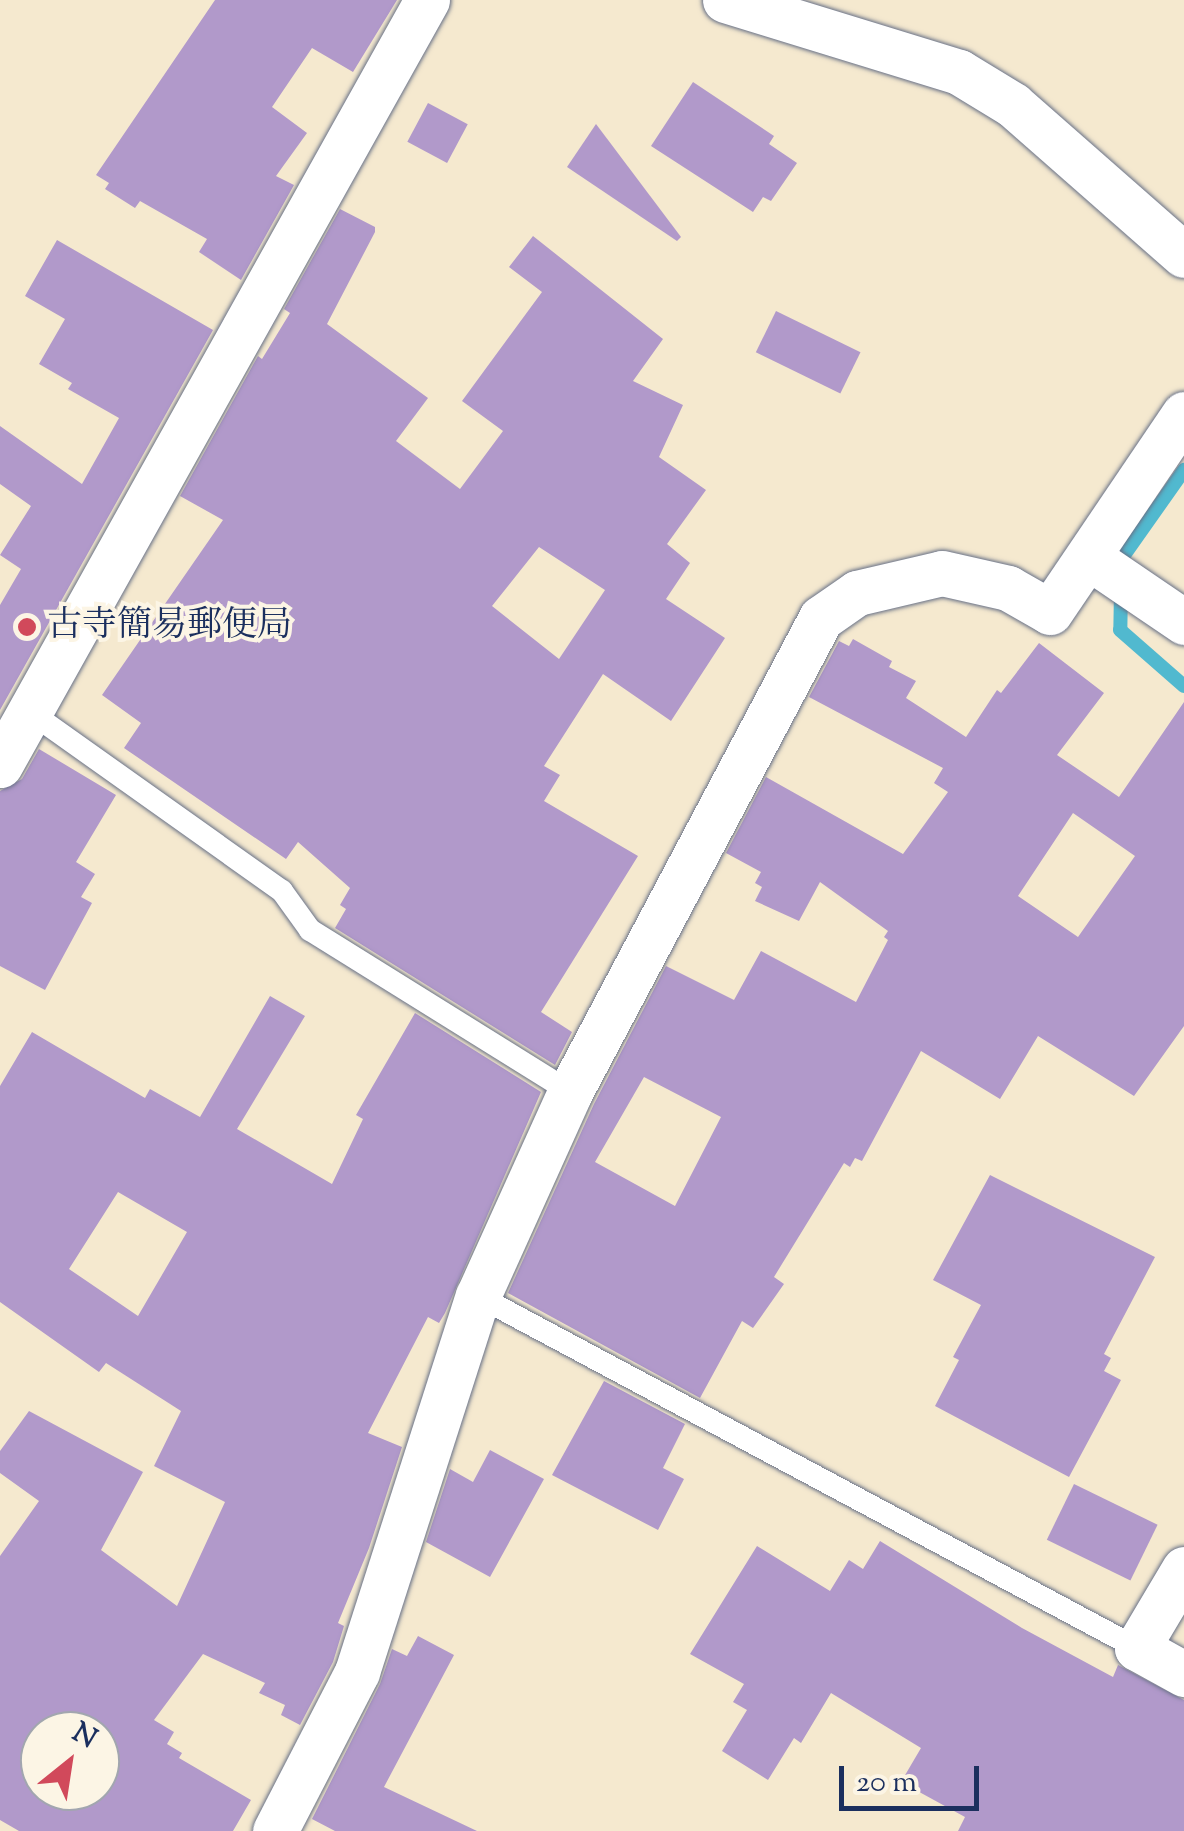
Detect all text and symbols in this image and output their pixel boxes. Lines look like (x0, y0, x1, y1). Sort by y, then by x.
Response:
place label: 古寺簡易郵便局 (47, 606, 292, 648)
marker: 古寺簡易郵便局 (16, 616, 38, 638)
north arrow (20, 1711, 120, 1811)
text: N (64, 1714, 104, 1760)
scale bar (844, 1746, 984, 1808)
text: 20 m (856, 1762, 917, 1805)

